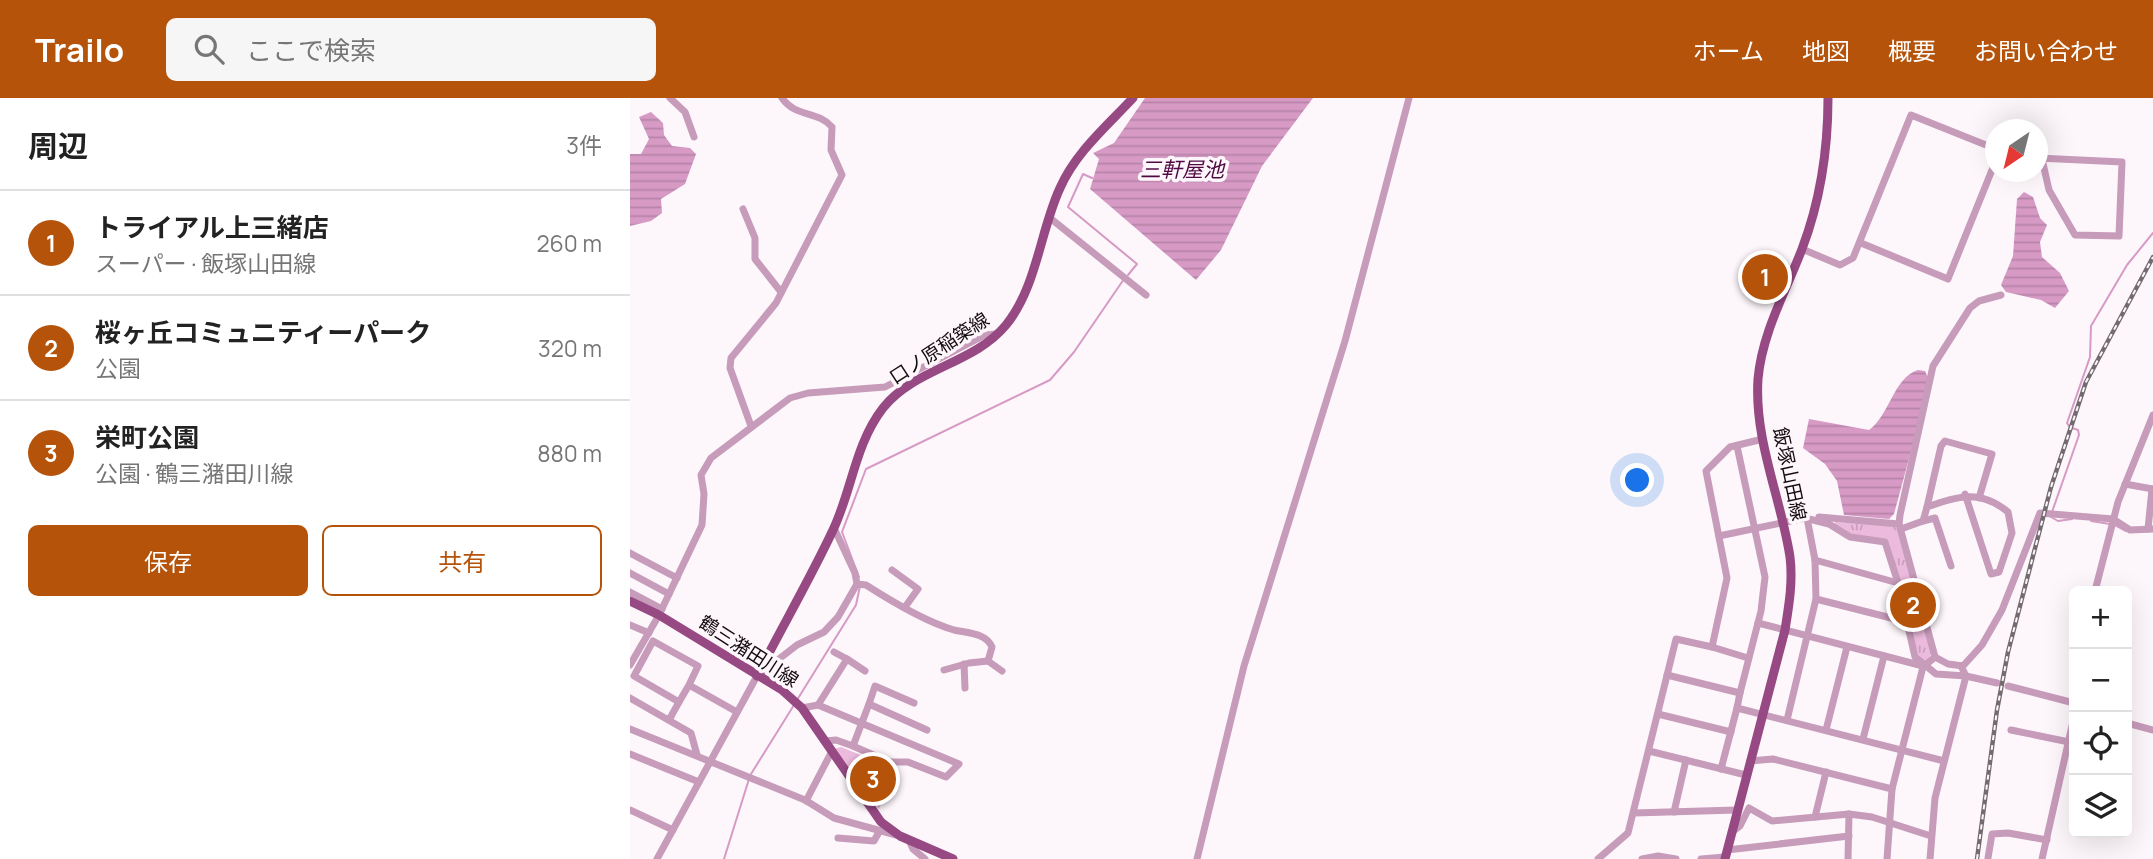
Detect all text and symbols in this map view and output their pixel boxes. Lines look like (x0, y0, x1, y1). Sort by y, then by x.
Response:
search box (166, 18, 656, 81)
text: Trailo (35, 27, 124, 72)
icon: search (190, 30, 228, 68)
text: ここで検索 (246, 32, 376, 68)
text: ホーム (1693, 34, 1764, 67)
text: 地図 (1802, 34, 1850, 67)
text: 概要 (1888, 34, 1936, 67)
text: お問い合わせ (1974, 34, 2118, 67)
north arrow (1985, 119, 2048, 182)
text: 周辺 (28, 125, 88, 166)
text: 3件 (566, 129, 602, 161)
water label: 三軒屋池 (1140, 155, 1226, 183)
text: トライアル上三緒店 (95, 209, 329, 245)
text: 1 (46, 227, 56, 259)
text: 260 m (536, 227, 602, 259)
text: スーパー · 飯塚山田線 (95, 247, 316, 279)
pin: 1 (1742, 251, 1788, 303)
street label: 口ノ原稲築線 (884, 306, 994, 390)
text: 桜ヶ丘コミュニティーパーク (95, 314, 431, 350)
text: 2 (44, 332, 58, 364)
text: 320 m (538, 332, 602, 364)
text: 公園 (95, 352, 141, 384)
text: 栄町公園 (95, 419, 199, 455)
street label: 飯塚山田線 (1767, 425, 1813, 523)
text: 3 (44, 437, 58, 469)
text: 880 m (537, 437, 602, 469)
text: 公園 · 鶴三潴田川線 (95, 457, 293, 489)
your location (1620, 463, 1654, 497)
button: 保存 (28, 525, 308, 596)
button: 共有 (322, 525, 602, 596)
pin: 2 (1890, 579, 1936, 631)
map controls (2069, 586, 2132, 838)
button: + (2069, 586, 2132, 649)
street label: 鶴三潴田川線 (694, 609, 804, 693)
button: − (2069, 649, 2132, 712)
button: locate (2069, 712, 2132, 775)
pin: 3 (850, 753, 896, 805)
button: layers (2069, 775, 2132, 838)

